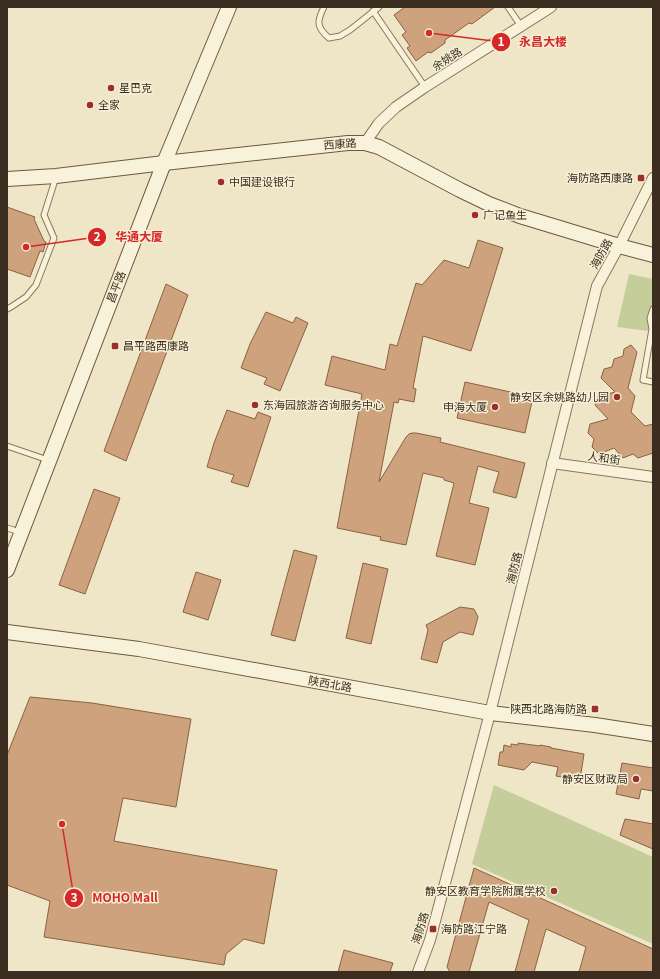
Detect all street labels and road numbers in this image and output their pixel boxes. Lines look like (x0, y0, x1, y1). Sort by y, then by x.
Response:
street label: 余姚路 (428, 43, 465, 74)
street label: 西康路 (323, 134, 357, 152)
street label: 海防路 (585, 235, 615, 272)
street label: 昌平路 (102, 268, 128, 305)
street label: 人和街 (587, 447, 622, 467)
street label: 海防路 (501, 550, 525, 586)
street label: 陕西北路 (307, 671, 353, 695)
street label: 海防路 (407, 910, 432, 946)

